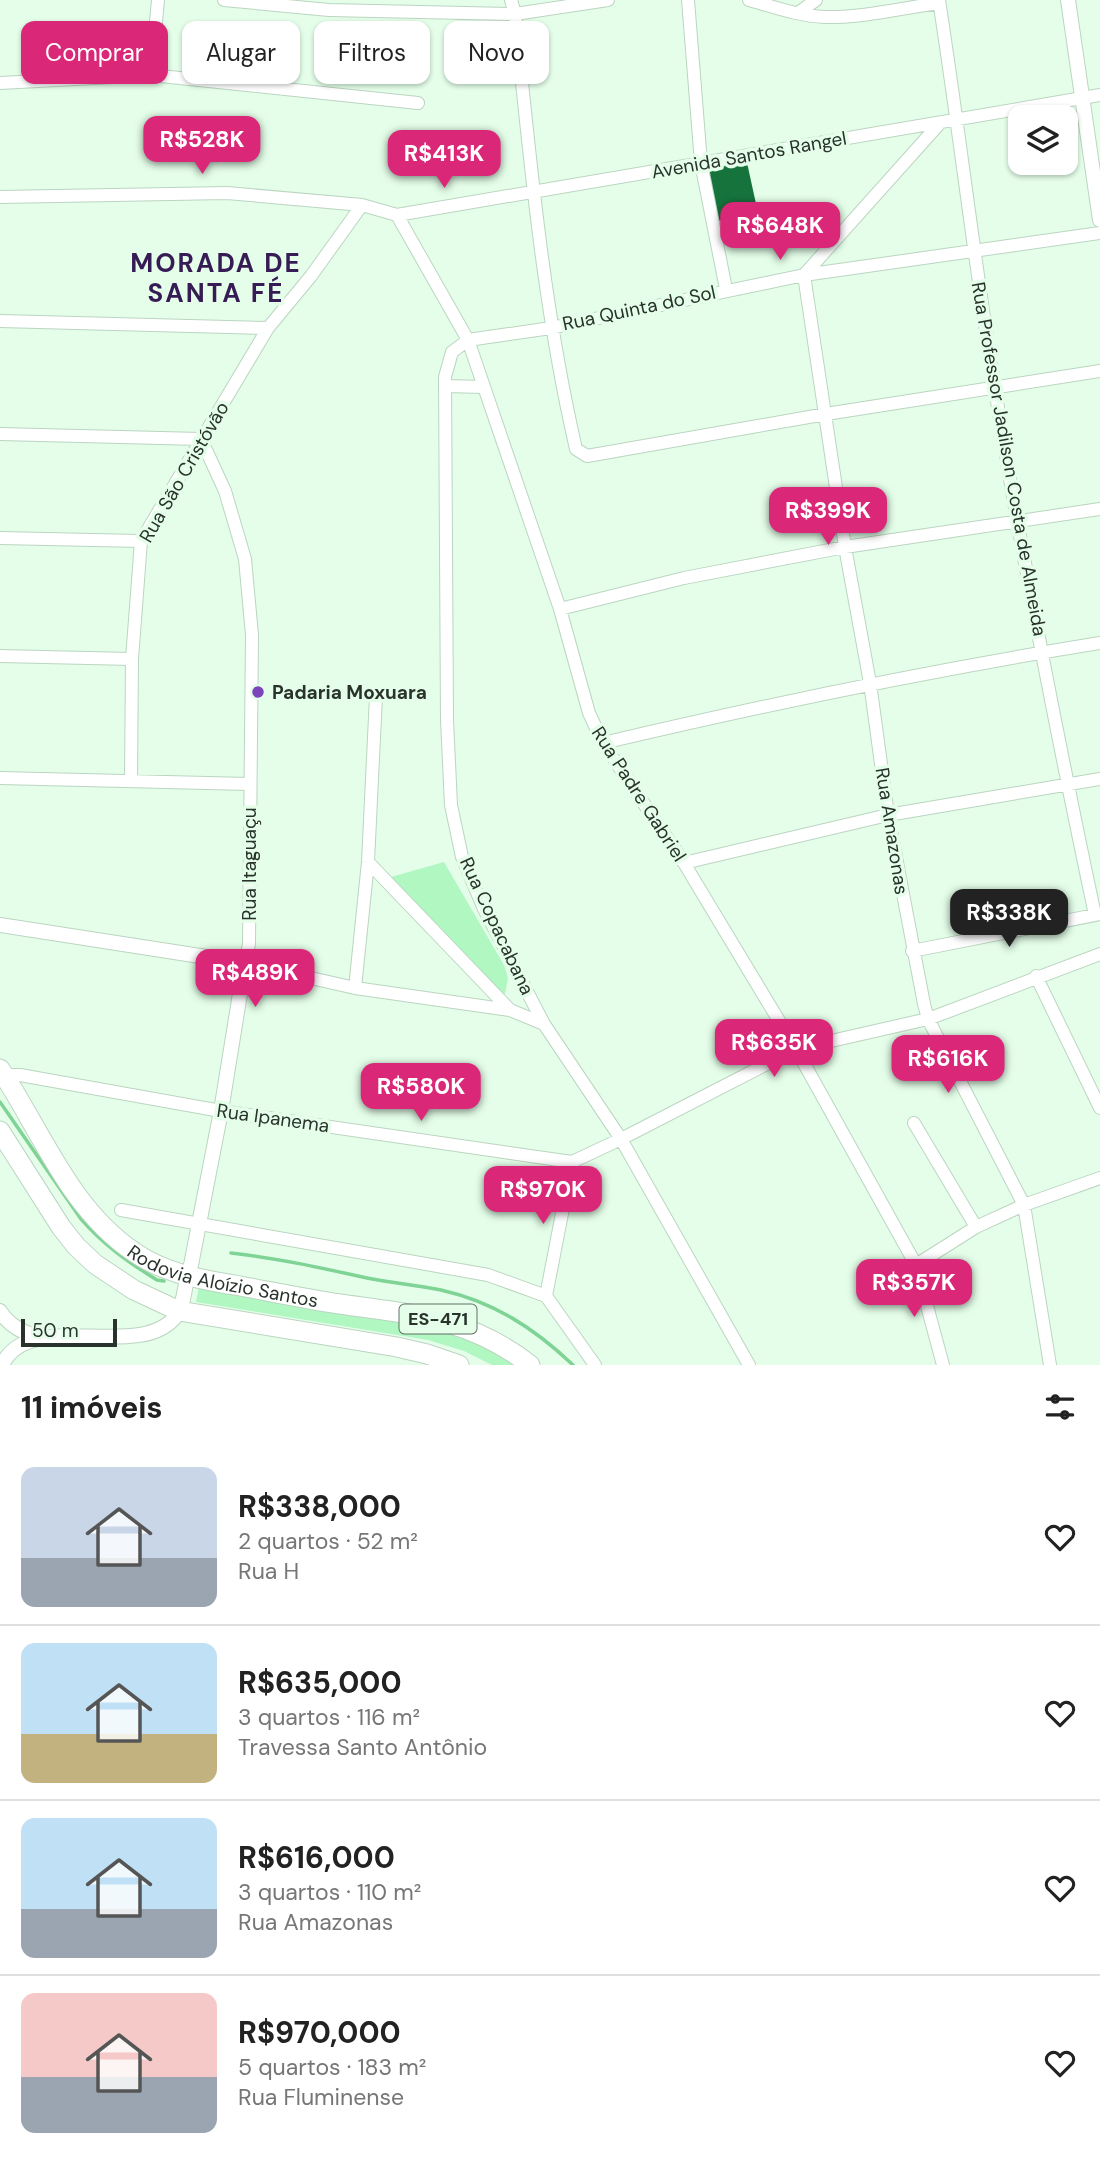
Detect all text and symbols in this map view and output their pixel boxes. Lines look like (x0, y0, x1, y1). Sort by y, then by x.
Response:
chip: Comprar (21, 21, 168, 84)
chip: Alugar (182, 21, 300, 84)
chip: Filtros (314, 21, 430, 84)
chip: Novo (444, 21, 549, 84)
map controls (1008, 105, 1078, 175)
button: layers (1008, 105, 1078, 175)
pin: R$528K (145, 116, 259, 176)
text: R$528K (159, 124, 245, 154)
street label: Avenida Santos Rangel (650, 126, 848, 184)
pin: R$413K (387, 130, 501, 190)
text: R$413K (404, 138, 484, 168)
pin: R$648K (723, 202, 837, 262)
text: R$648K (736, 210, 824, 240)
district label: MORADA DE SANTA FÉ (130, 246, 302, 310)
street label: Rua Quinta do Sol (560, 280, 718, 336)
street label: Rua Professor Jadilson Costa de Almeida (966, 280, 1052, 638)
street label: Rua São Cristóvão (133, 397, 235, 547)
pin: R$399K (771, 488, 885, 547)
text: R$399K (785, 495, 871, 525)
place label: Padaria Moxuara (272, 680, 427, 705)
marker: Padaria Moxuara (250, 684, 266, 700)
street label: Rua Padre Gabriel (586, 722, 692, 866)
street label: Rua Amazonas (870, 766, 914, 896)
street label: Rua Itaguaçu (237, 807, 262, 921)
street label: Rua Copacabana (454, 853, 540, 999)
pin: R$338K (952, 890, 1066, 949)
text: R$338K (966, 897, 1052, 927)
pin: R$489K (198, 950, 312, 1009)
text: R$489K (212, 957, 299, 987)
pin: R$635K (717, 1020, 831, 1079)
text: R$635K (731, 1027, 817, 1057)
pin: R$616K (891, 1036, 1005, 1095)
text: R$616K (908, 1043, 988, 1073)
pin: R$580K (364, 1064, 478, 1123)
text: R$580K (377, 1071, 465, 1101)
street label: Rua Ipanema (215, 1098, 331, 1138)
pin: R$970K (486, 1166, 600, 1226)
text: R$970K (500, 1174, 586, 1204)
street label: Rodovia Aloízio Santos (122, 1239, 320, 1313)
pin: R$357K (857, 1260, 971, 1319)
text: R$357K (872, 1267, 956, 1297)
road number: ES-471 (400, 1304, 476, 1334)
scale bar (21, 1316, 117, 1348)
text: 50 m (32, 1318, 79, 1343)
text: 11 imóveis (21, 1388, 162, 1427)
icon: filters (1041, 1388, 1079, 1426)
text: R$338,000 (238, 1487, 401, 1526)
icon: home (77, 1495, 161, 1579)
icon: heart (1041, 1518, 1079, 1556)
text: 2 quartos · 52 m² (238, 1526, 418, 1556)
text: Rua H (238, 1556, 299, 1586)
text: R$635,000 (238, 1663, 402, 1702)
icon: home (77, 1671, 161, 1755)
icon: heart (1041, 1694, 1079, 1732)
text: 3 quartos · 116 m² (238, 1702, 420, 1732)
text: Travessa Santo Antônio (238, 1732, 487, 1762)
text: R$616,000 (238, 1838, 395, 1877)
icon: home (77, 1846, 161, 1930)
icon: heart (1041, 1869, 1079, 1907)
text: 3 quartos · 110 m² (238, 1877, 421, 1907)
text: Rua Amazonas (238, 1907, 393, 1937)
text: R$970,000 (238, 2013, 401, 2052)
icon: home (77, 2021, 161, 2105)
icon: heart (1041, 2044, 1079, 2082)
text: 5 quartos · 183 m² (238, 2052, 426, 2082)
text: Rua Fluminense (238, 2082, 404, 2112)

